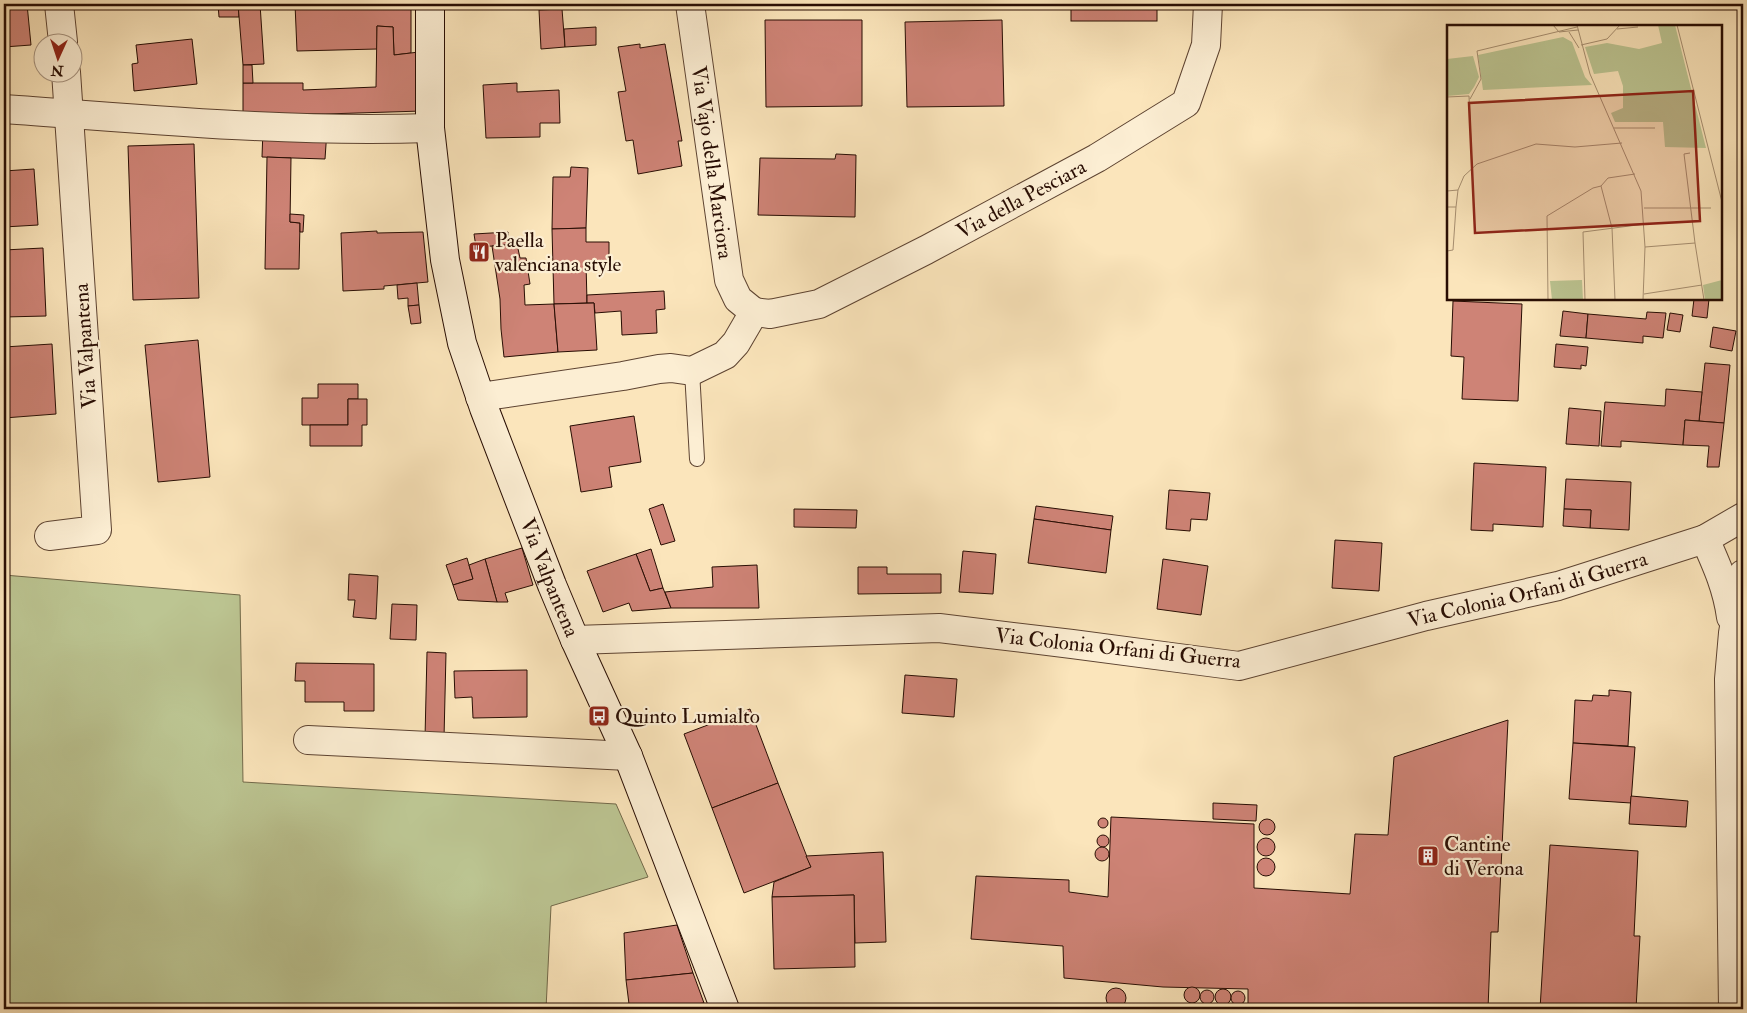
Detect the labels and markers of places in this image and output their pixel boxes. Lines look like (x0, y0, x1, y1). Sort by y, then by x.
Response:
place label: Paella valenciana style (494, 227, 621, 278)
restaurant icon: Paella valenciana style (467, 240, 491, 264)
place label: Quinto Lumialto (615, 703, 760, 730)
bus stop icon: Quinto Lumialto (587, 704, 611, 728)
place label: Cantine di Verona (1444, 831, 1524, 882)
building icon: Cantine di Verona (1416, 844, 1440, 868)

